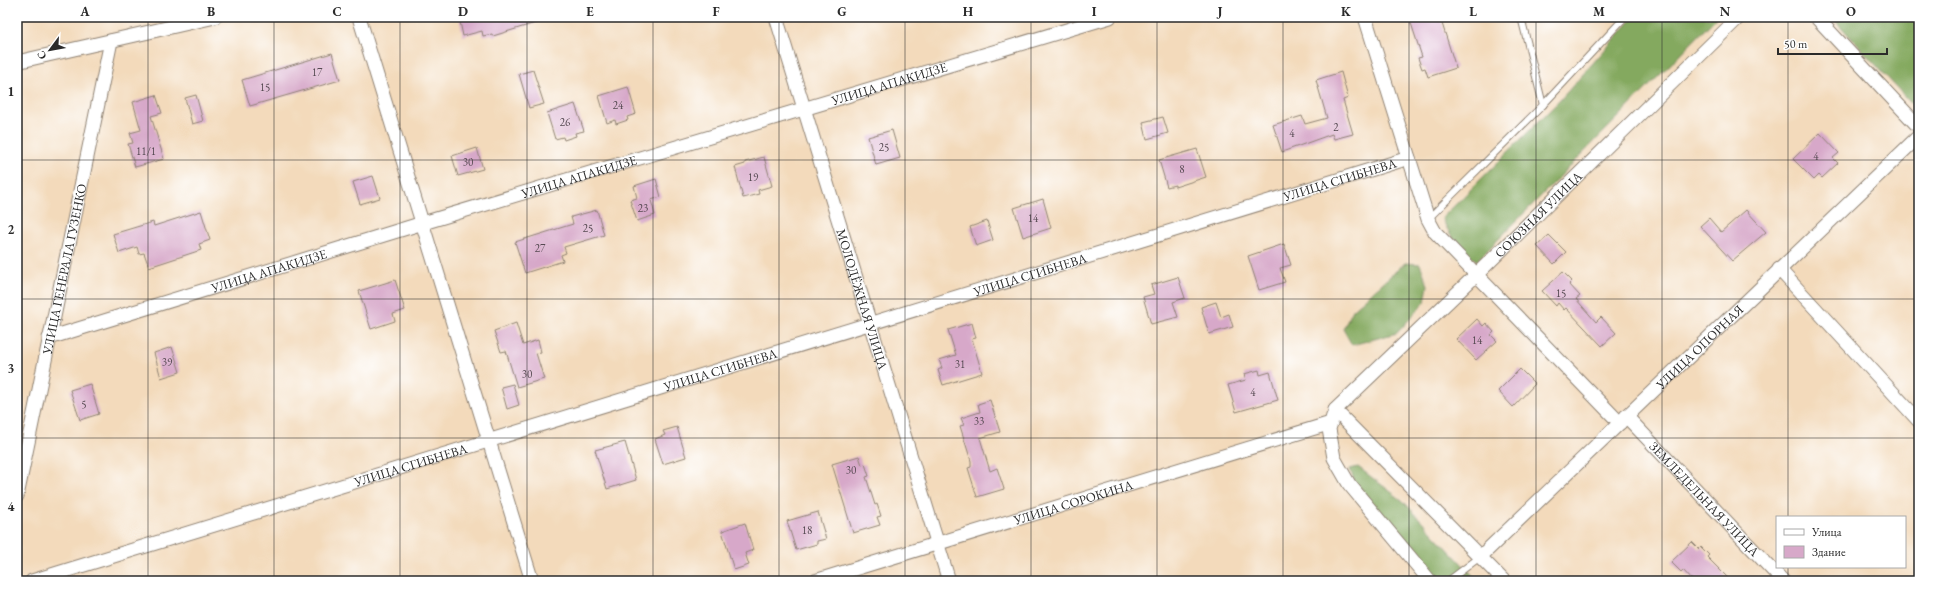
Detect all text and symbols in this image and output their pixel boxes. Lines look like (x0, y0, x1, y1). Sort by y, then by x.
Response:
text: A (79, 3, 90, 20)
text: B (207, 3, 215, 20)
text: C (332, 3, 342, 20)
text: D (458, 3, 468, 20)
text: E (586, 3, 594, 20)
text: F (712, 3, 720, 20)
text: G (837, 3, 847, 20)
text: H (963, 3, 974, 20)
text: I (1092, 3, 1097, 20)
text: J (1216, 3, 1223, 20)
text: K (1341, 3, 1352, 20)
text: L (1469, 3, 1477, 20)
text: M (1593, 3, 1605, 20)
text: N (1720, 3, 1731, 20)
text: O (1846, 3, 1856, 20)
north arrow (30, 30, 70, 70)
scale bar (1778, 30, 1887, 56)
text: 50 m (1784, 36, 1808, 52)
text: С (33, 48, 50, 62)
street label: УЛИЦА АПАКИДЗЕ (828, 58, 949, 109)
house number: 17 (312, 65, 323, 79)
house number: 15 (260, 80, 270, 94)
text: 1 (8, 83, 15, 100)
house number: 24 (613, 98, 624, 112)
house number: 26 (560, 115, 571, 129)
house number: 2 (1333, 120, 1339, 134)
house number: 4 (1289, 126, 1295, 140)
house number: 25 (879, 140, 889, 154)
house number: 11/1 (136, 144, 156, 158)
house number: 4 (1813, 149, 1819, 163)
street label: УЛИЦА АПАКИДЗЕ (518, 151, 639, 202)
street label: УЛИЦА СГИБНЕВА (1280, 154, 1399, 205)
house number: 30 (463, 155, 473, 169)
house number: 8 (1179, 162, 1185, 176)
street label: СОЮЗНАЯ УЛИЦА (1491, 167, 1586, 261)
house number: 19 (748, 170, 759, 184)
street label: УЛИЦА ГЕНЕРАЛА ГУЗЕНКО (38, 182, 90, 357)
house number: 23 (638, 201, 648, 215)
house number: 14 (1028, 211, 1039, 225)
text: 2 (8, 221, 15, 238)
house number: 25 (583, 221, 593, 235)
street label: МОЛОДЁЖНАЯ УЛИЦА (833, 226, 892, 373)
house number: 27 (535, 241, 546, 255)
street label: УЛИЦА АПАКИДЗЕ (208, 245, 329, 296)
street label: УЛИЦА СГИБНЕВА (970, 249, 1090, 300)
house number: 15 (1556, 286, 1566, 300)
street label: УЛИЦА ОПОРНАЯ (1651, 301, 1747, 393)
house number: 14 (1472, 333, 1483, 347)
street label: УЛИЦА СГИБНЕВА (661, 344, 780, 395)
house number: 39 (162, 355, 173, 369)
house number: 31 (955, 357, 965, 371)
text: 3 (8, 360, 15, 377)
house number: 30 (522, 367, 532, 381)
house number: 4 (1250, 385, 1256, 399)
house number: 5 (81, 397, 87, 411)
house number: 33 (974, 414, 984, 428)
street label: ЗЕМЛЕДЕЛЬНАЯ УЛИЦА (1646, 438, 1764, 560)
street label: УЛИЦА СГИБНЕВА (351, 439, 470, 490)
house number: 30 (846, 463, 856, 477)
street label: УЛИЦА СОРОКИНА (1011, 475, 1136, 528)
text: 4 (8, 498, 15, 515)
legend (1776, 516, 1906, 568)
house number: 18 (802, 523, 812, 537)
text: Улица (1811, 524, 1842, 540)
text: Здание (1812, 544, 1846, 560)

